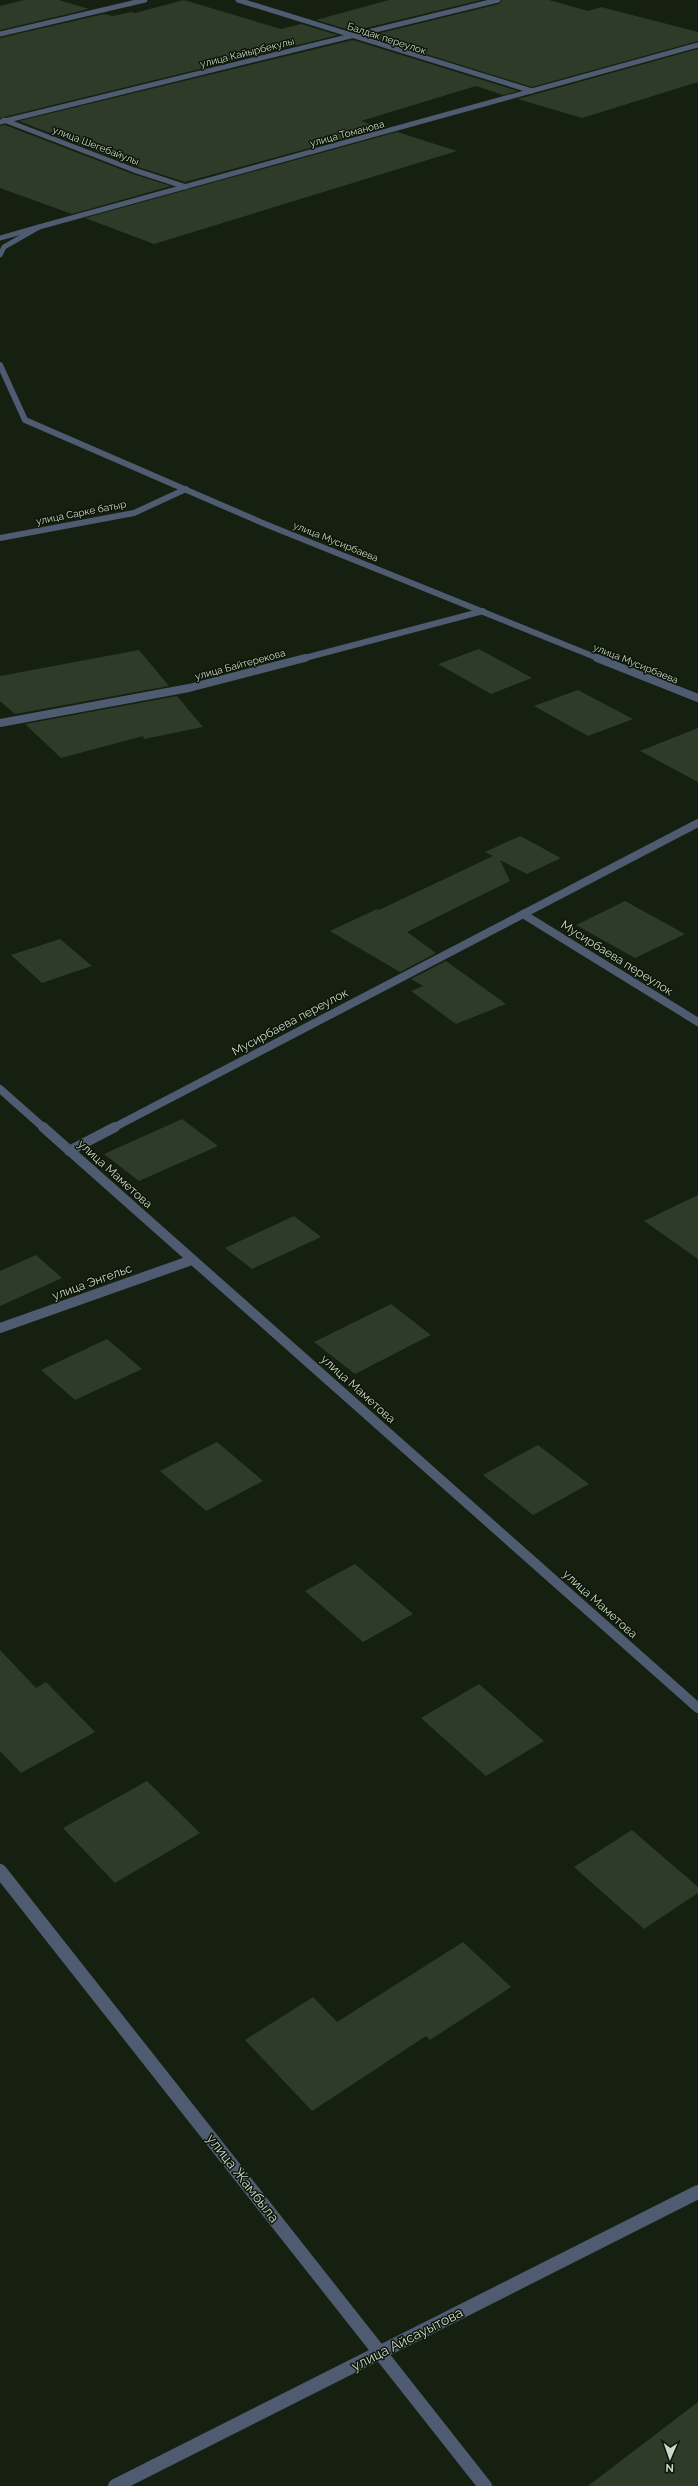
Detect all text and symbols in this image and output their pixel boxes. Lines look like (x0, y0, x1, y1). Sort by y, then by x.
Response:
street label: Балдак переулок (346, 21, 428, 56)
street label: улица Кайырбекулы (199, 35, 296, 70)
street label: улица Томанова (309, 118, 386, 149)
street label: улица Шегебайулы (51, 124, 141, 167)
street label: улица Сарке батыр (35, 498, 127, 527)
street label: улица Мусирбаева (292, 519, 380, 564)
street label: улица Мусирбаева (592, 641, 680, 686)
street label: улица Байтерекова (194, 647, 287, 682)
street label: Мусирбаева переулок (558, 918, 676, 998)
street label: Мусирбаева переулок (229, 985, 351, 1059)
street label: улица Маметова (75, 1137, 155, 1211)
street label: улица Энгельс (50, 1261, 134, 1303)
street label: улица Маметова (318, 1352, 398, 1426)
street label: улица Маметова (560, 1567, 640, 1641)
street label: улица Жамбыла (203, 2131, 283, 2225)
street label: улица Айсауытова (349, 2304, 465, 2374)
north arrow (650, 2438, 690, 2478)
text: N (665, 2461, 674, 2474)

